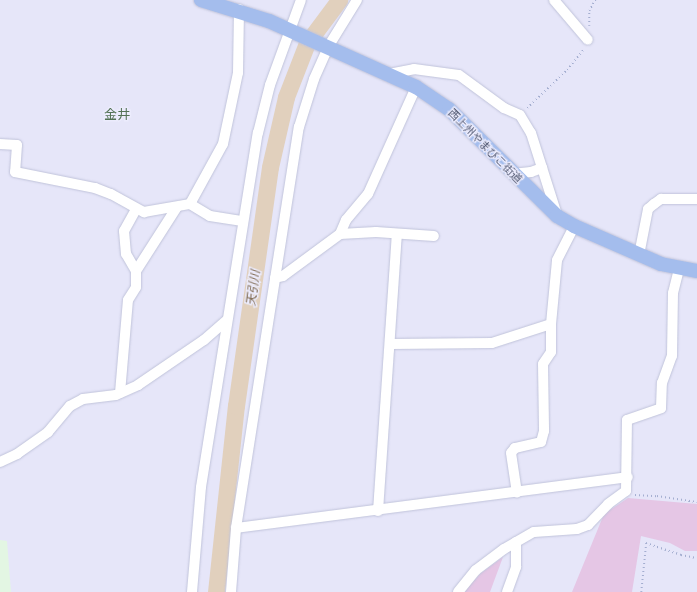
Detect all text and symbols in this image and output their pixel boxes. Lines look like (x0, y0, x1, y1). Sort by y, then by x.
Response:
street label: 西上州やまびこ街道 (445, 106, 525, 186)
district label: 金井 (104, 107, 130, 123)
water label: 天引川 (243, 269, 263, 307)

